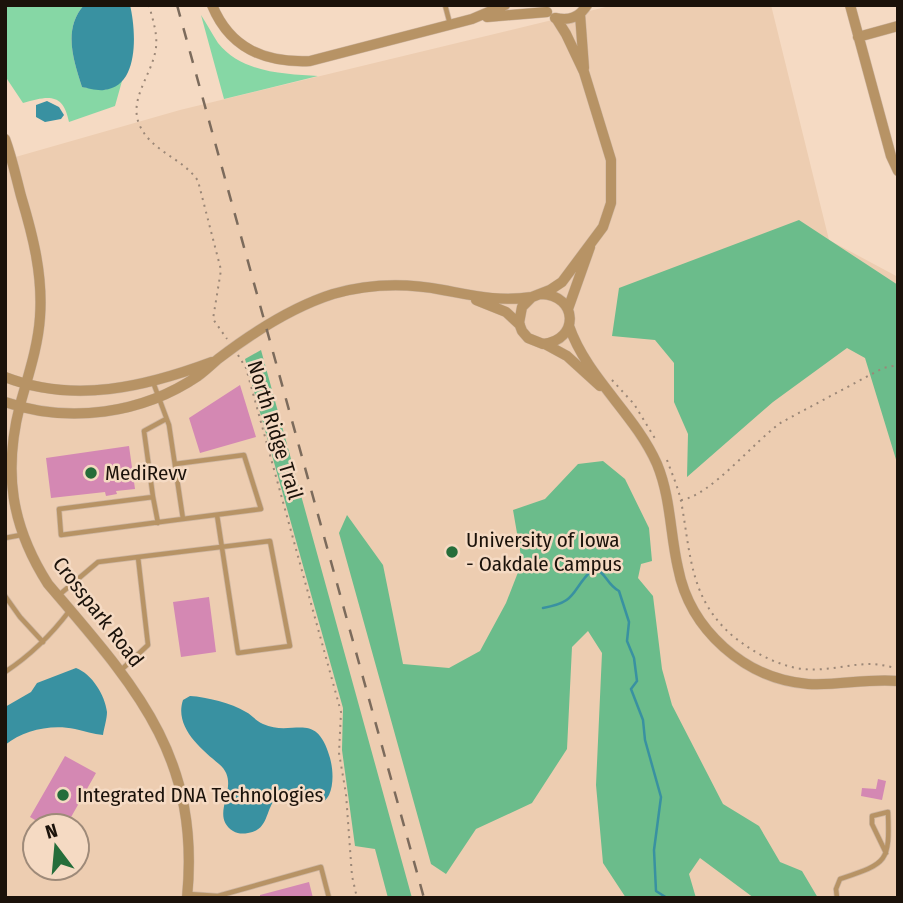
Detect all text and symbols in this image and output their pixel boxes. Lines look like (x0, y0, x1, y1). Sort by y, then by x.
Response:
street label: North Ridge Trail (242, 357, 309, 503)
place label: MediRevv (105, 460, 188, 486)
marker: MediRevv (83, 465, 99, 481)
place label: University of Iowa - Oakdale Campus (466, 527, 622, 577)
marker: University of Iowa - Oakdale Campus (444, 544, 460, 560)
street label: Crosspark Road (47, 552, 149, 672)
place label: Integrated DNA Technologies (77, 782, 324, 808)
marker: Integrated DNA Technologies (55, 787, 71, 803)
north arrow (21, 812, 91, 882)
text: N (43, 819, 60, 844)

